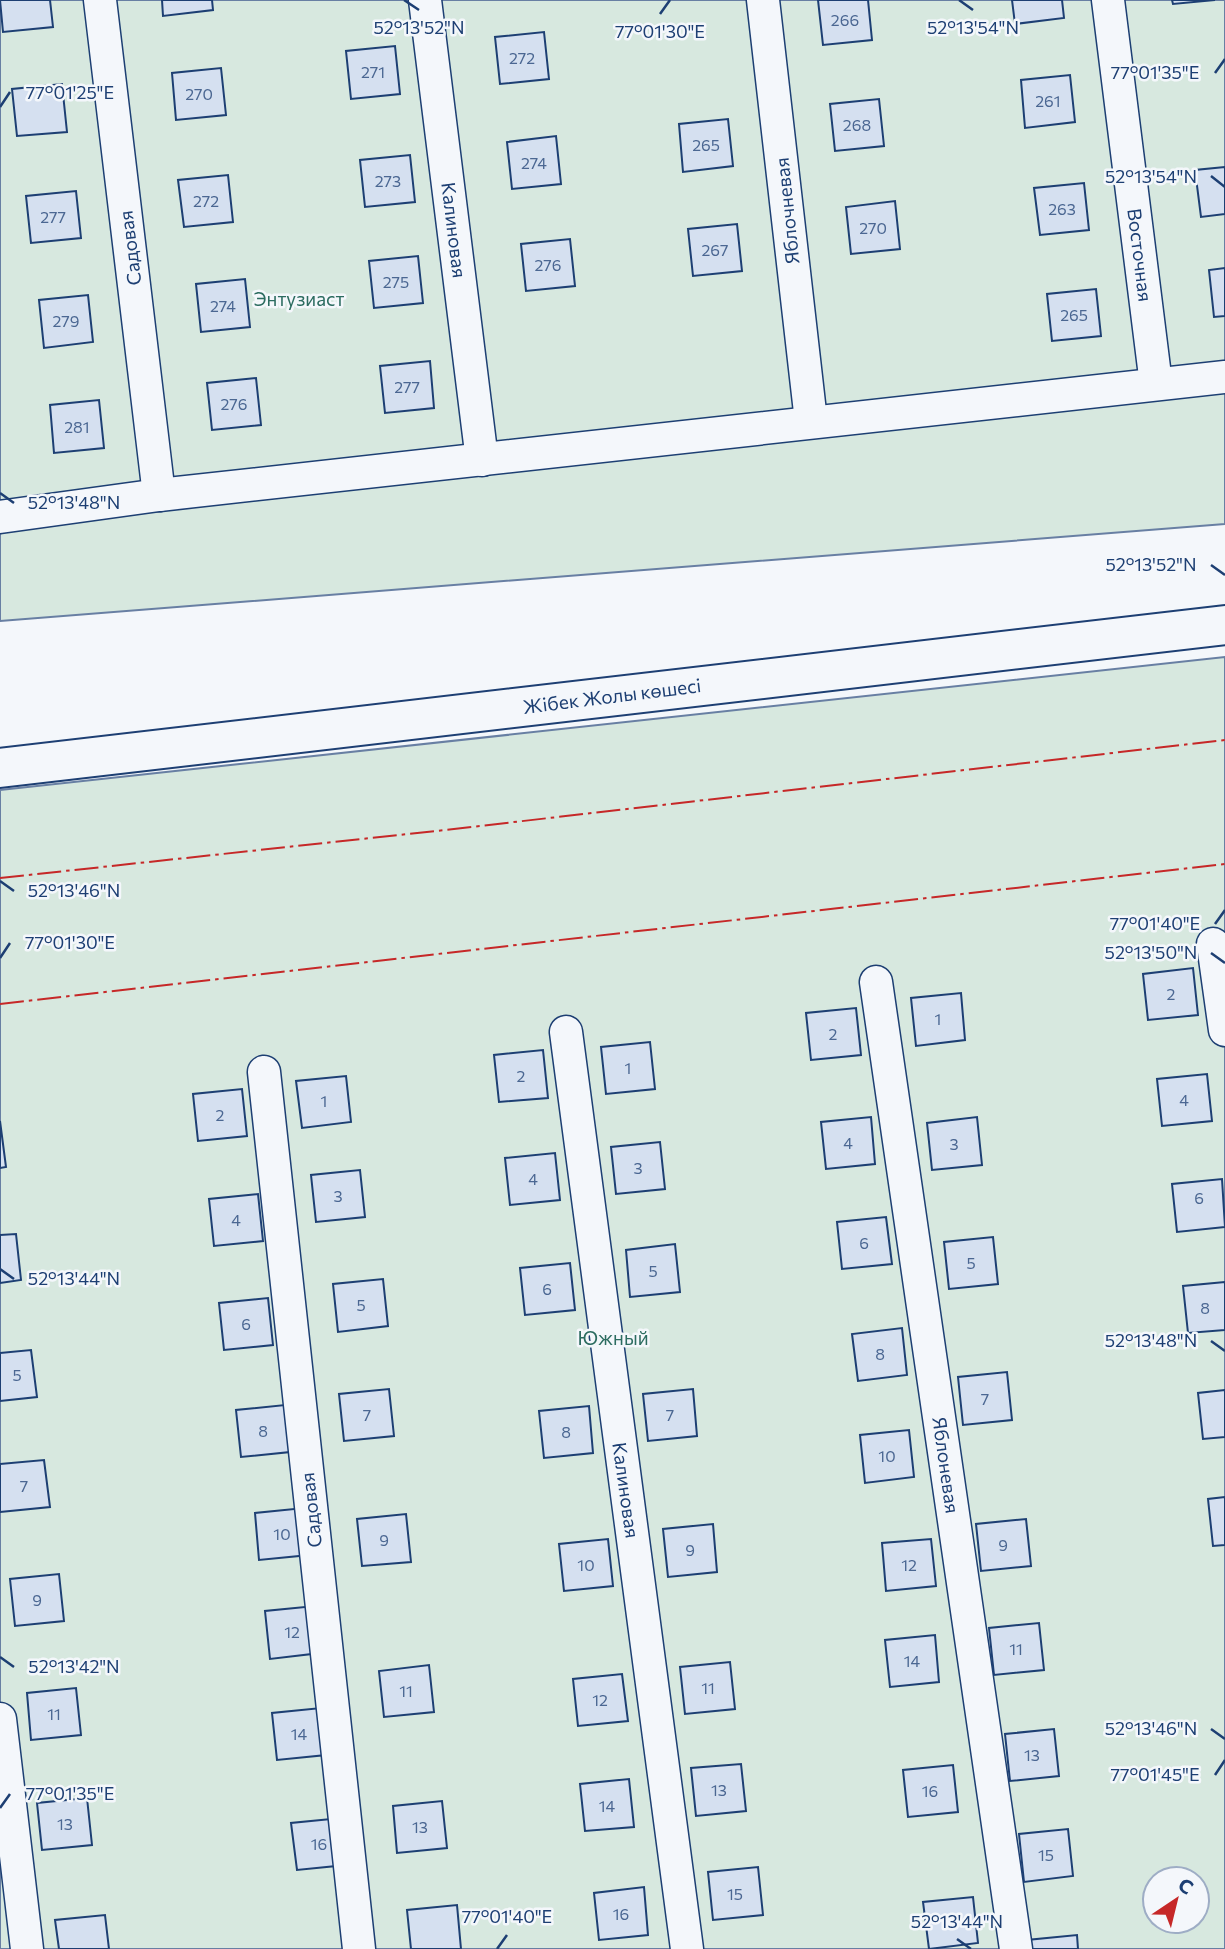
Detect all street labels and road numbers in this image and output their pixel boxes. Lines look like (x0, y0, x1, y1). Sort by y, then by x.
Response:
street label: Яблочневая (769, 157, 804, 266)
street label: Калиновая (437, 181, 472, 279)
street label: Восточная (1123, 207, 1158, 303)
street label: Садовая (114, 209, 146, 287)
street label: Жібек Жолы көшесі (521, 673, 702, 718)
street label: Яблоневая (928, 1415, 965, 1515)
street label: Калиновая (608, 1441, 645, 1539)
street label: Садовая (295, 1471, 326, 1549)

